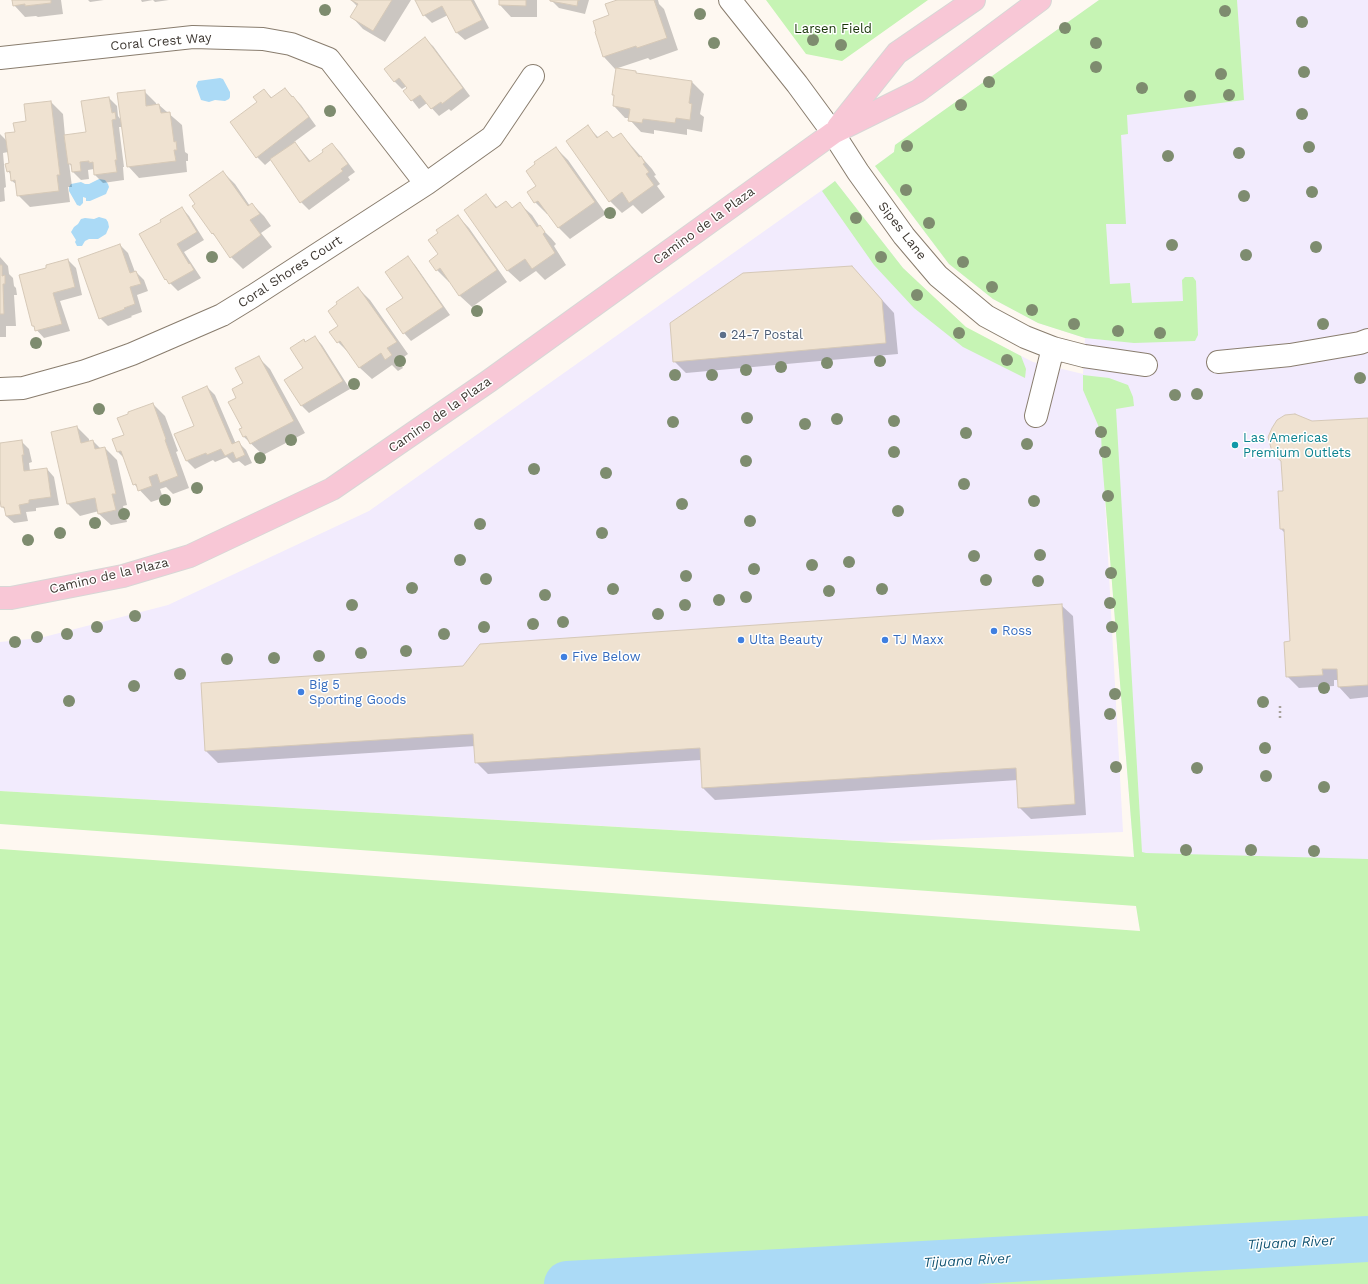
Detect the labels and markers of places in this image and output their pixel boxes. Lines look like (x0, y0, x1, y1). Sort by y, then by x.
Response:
place label: 24-7 Postal (731, 327, 803, 343)
marker: 24-7 Postal (718, 330, 728, 340)
place label: Las Americas Premium Outlets (1243, 430, 1351, 461)
marker: Las Americas Premium Outlets (1230, 440, 1240, 450)
place label: Ross (1002, 623, 1032, 639)
marker: Ross (989, 626, 999, 636)
place label: Ulta Beauty (749, 632, 823, 648)
place label: TJ Maxx (893, 632, 944, 648)
marker: Ulta Beauty (736, 635, 746, 645)
marker: TJ Maxx (880, 635, 890, 645)
place label: Five Below (572, 649, 641, 665)
marker: Five Below (559, 652, 569, 662)
place label: Big 5 Sporting Goods (309, 677, 406, 708)
marker: Big 5 Sporting Goods (296, 687, 306, 697)

